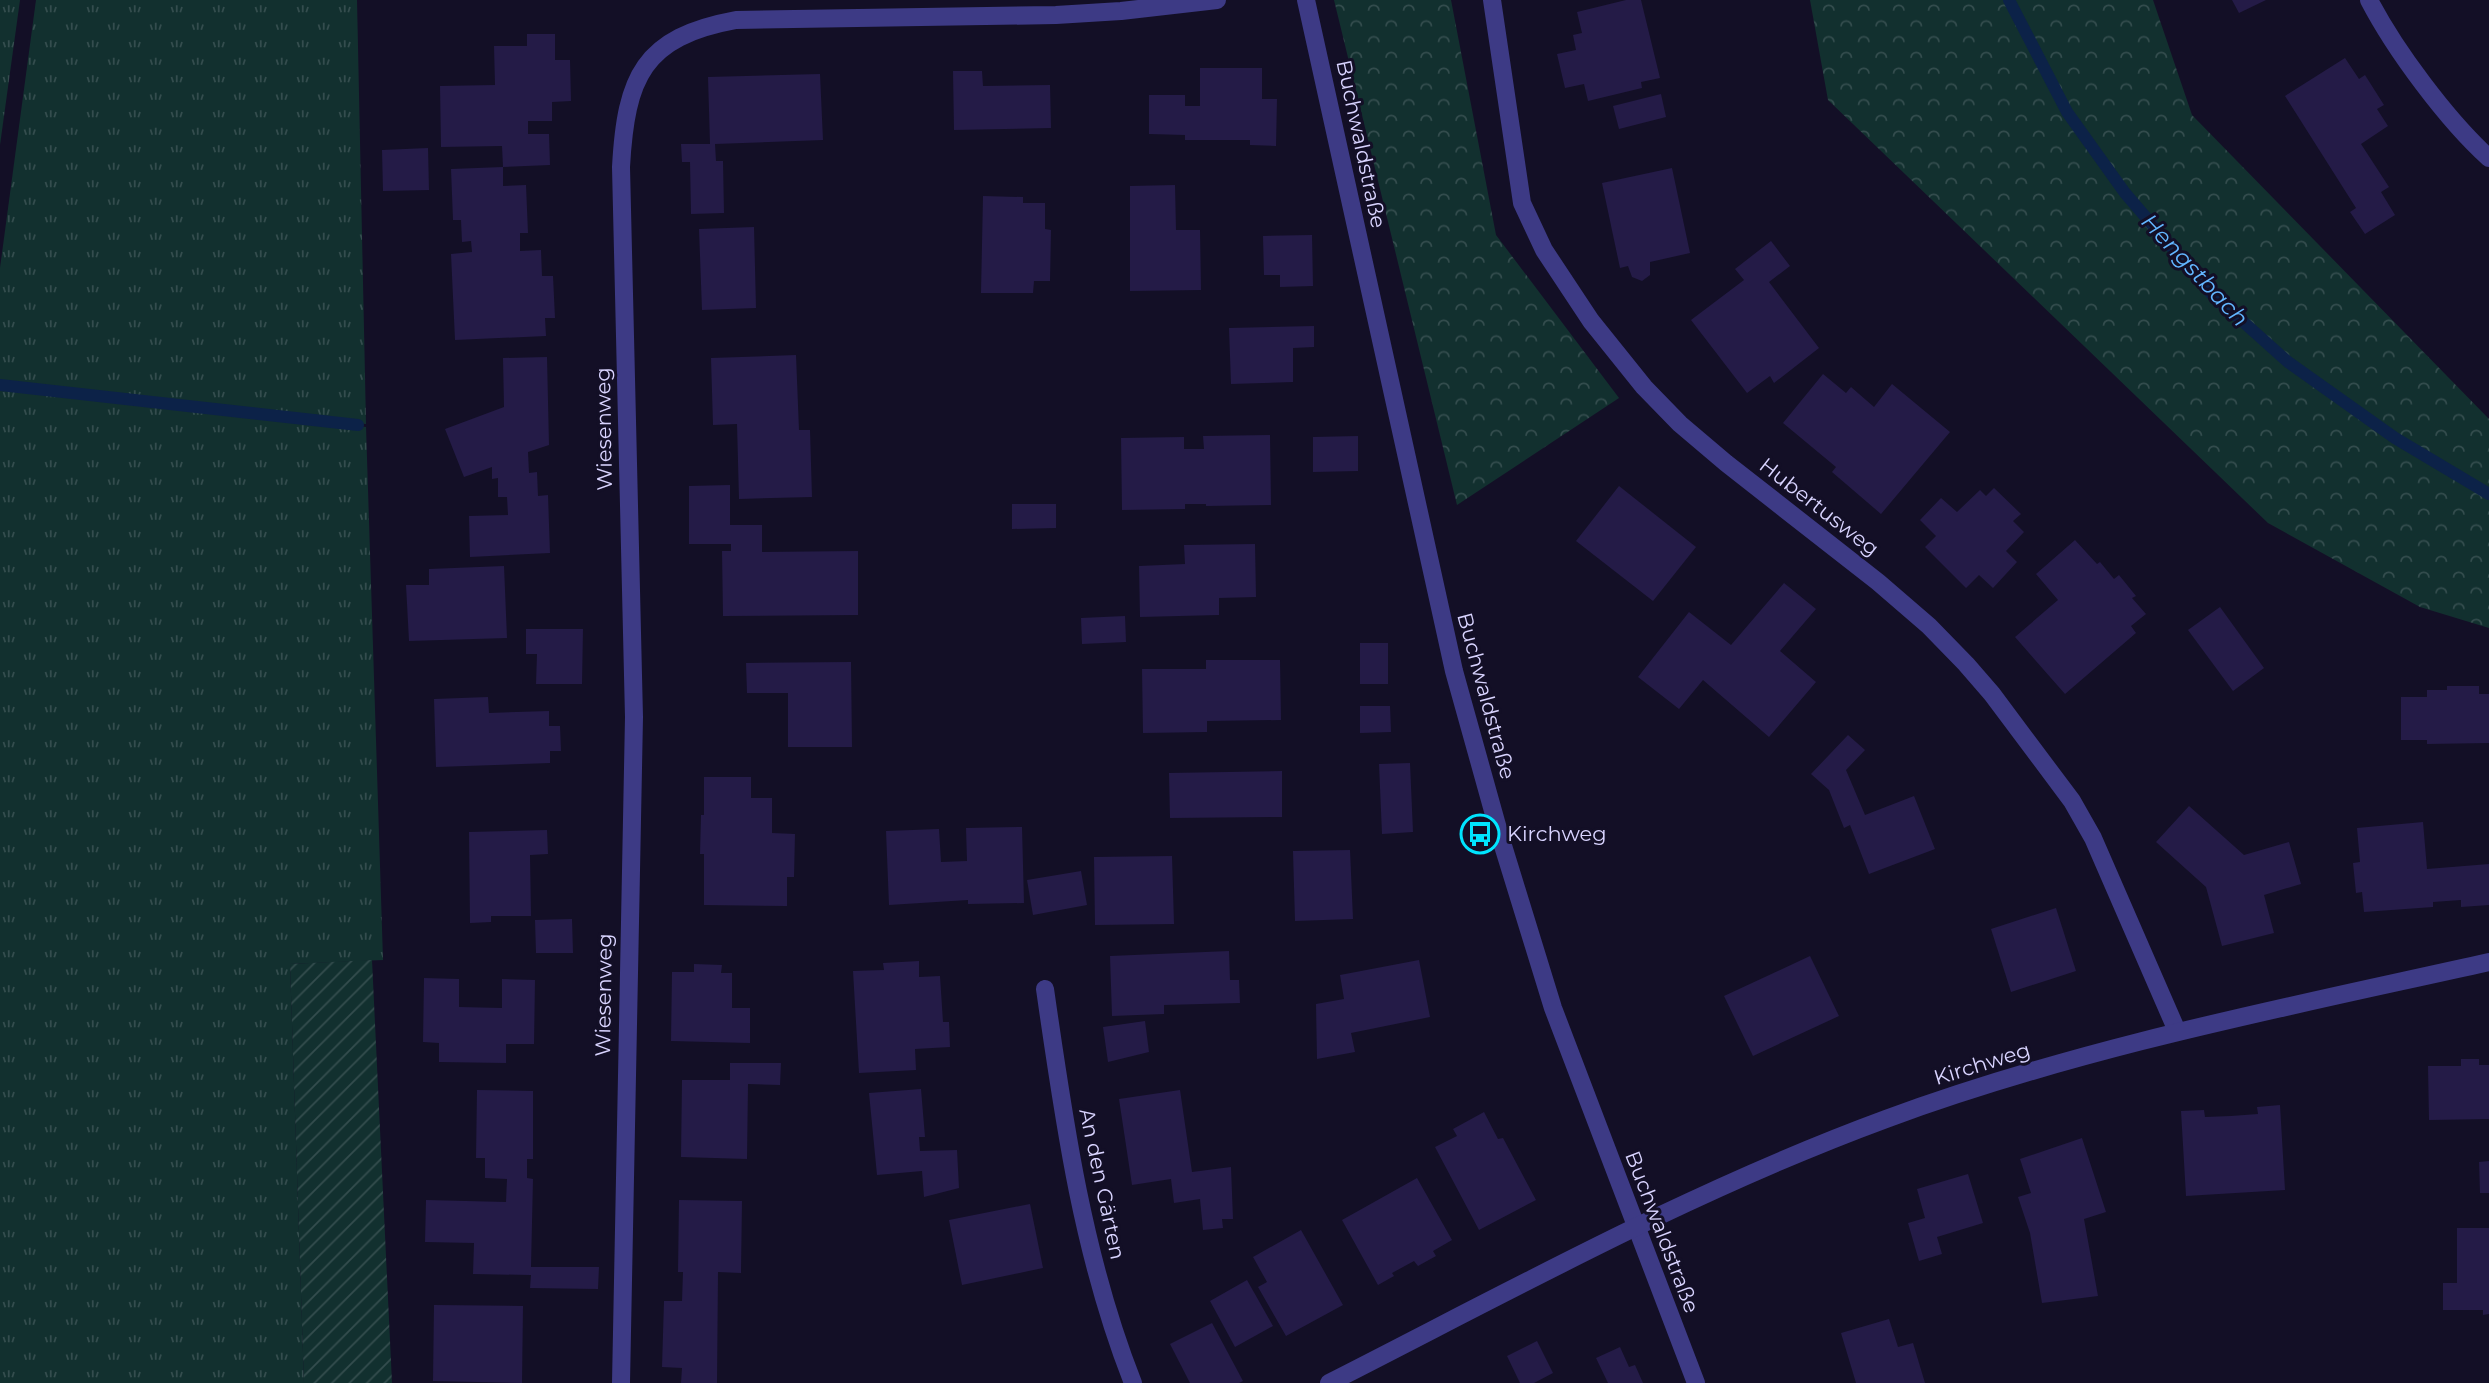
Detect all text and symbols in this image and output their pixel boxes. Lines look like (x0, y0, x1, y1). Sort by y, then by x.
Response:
street label: Buchwaldstraße (1331, 57, 1392, 230)
water label: Hengstbach (2136, 208, 2254, 332)
street label: Wiesenweg (590, 367, 617, 491)
street label: Hubertusweg (1755, 452, 1884, 561)
street label: Buchwaldstraße (1452, 610, 1521, 782)
bus stop icon: Kirchweg (1459, 813, 1501, 855)
place label: Kirchweg (1507, 821, 1607, 846)
street label: Wiesenweg (590, 933, 617, 1057)
street label: Kirchweg (1931, 1037, 2033, 1090)
street label: An den Gärten (1074, 1106, 1131, 1262)
street label: Buchwaldstraße (1620, 1147, 1705, 1316)

